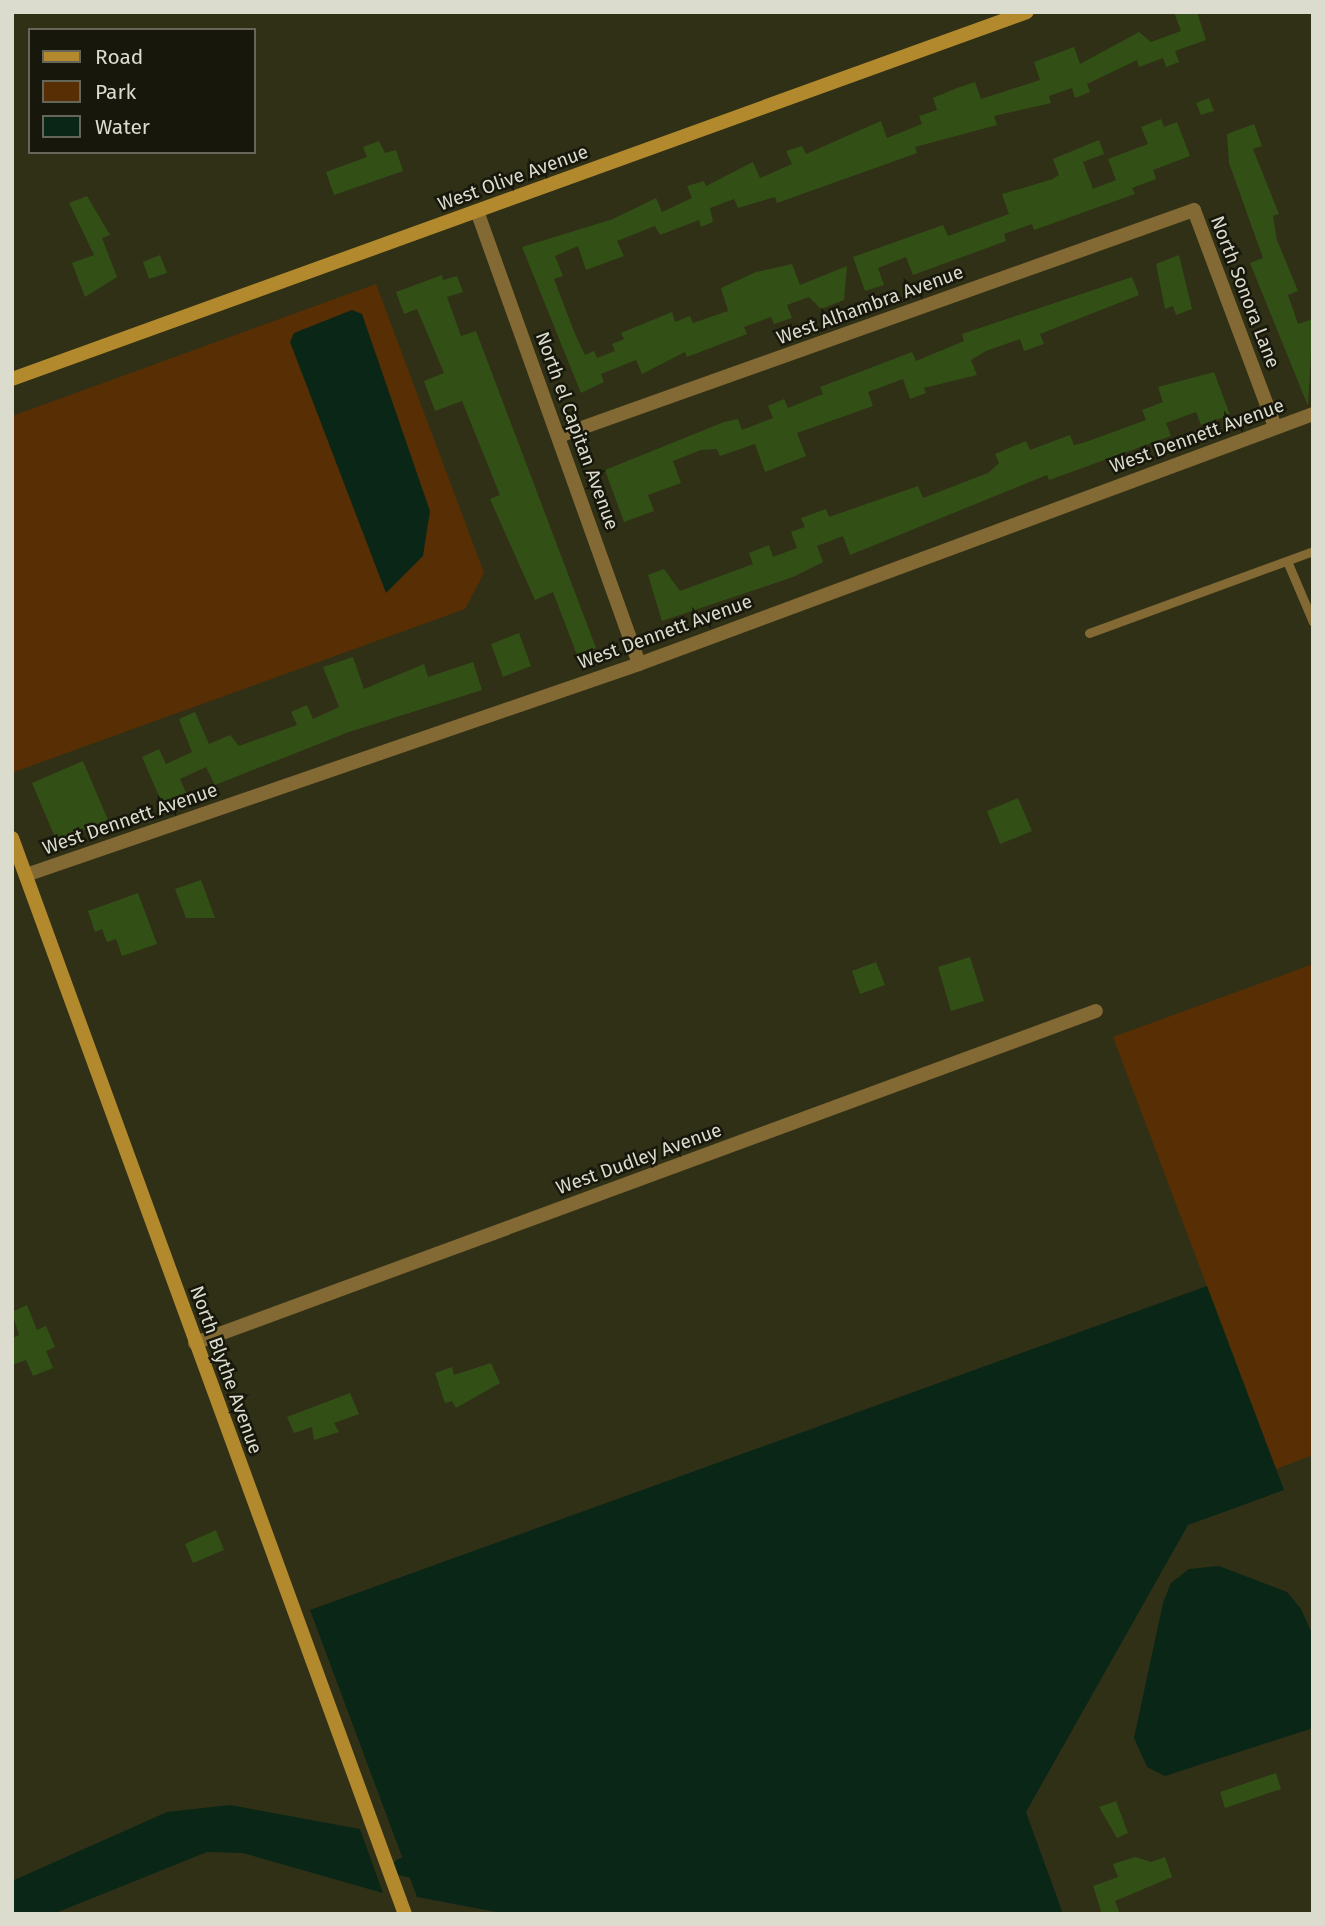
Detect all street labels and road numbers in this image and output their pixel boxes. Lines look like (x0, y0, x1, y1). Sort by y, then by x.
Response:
street label: West Olive Avenue (435, 140, 591, 216)
street label: North Sonora Lane (1205, 213, 1285, 371)
street label: West Alhambra Avenue (773, 261, 967, 349)
street label: North el Capitan Avenue (531, 329, 623, 533)
street label: West Dennett Avenue (1107, 394, 1287, 478)
street label: West Dennett Avenue (575, 590, 755, 674)
street label: West Dennett Avenue (39, 778, 221, 860)
street label: West Dudley Avenue (553, 1118, 725, 1200)
street label: North Blythe Avenue (185, 1283, 267, 1457)

